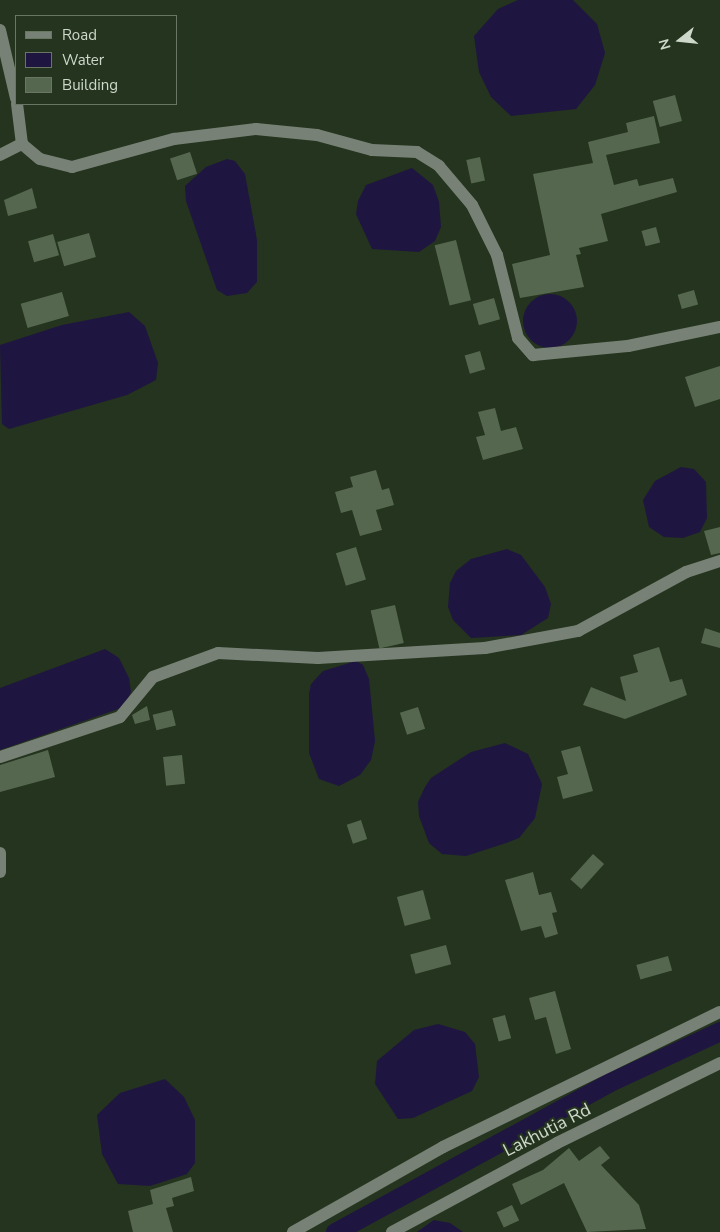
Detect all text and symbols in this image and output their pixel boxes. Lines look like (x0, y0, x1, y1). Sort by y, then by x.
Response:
legend (15, 15, 178, 105)
north arrow (655, 15, 705, 65)
text: Road (62, 25, 97, 45)
text: N (655, 37, 676, 52)
text: Water (62, 50, 104, 70)
text: Building (62, 75, 118, 95)
street label: Lakhutia Rd (500, 1099, 594, 1161)

